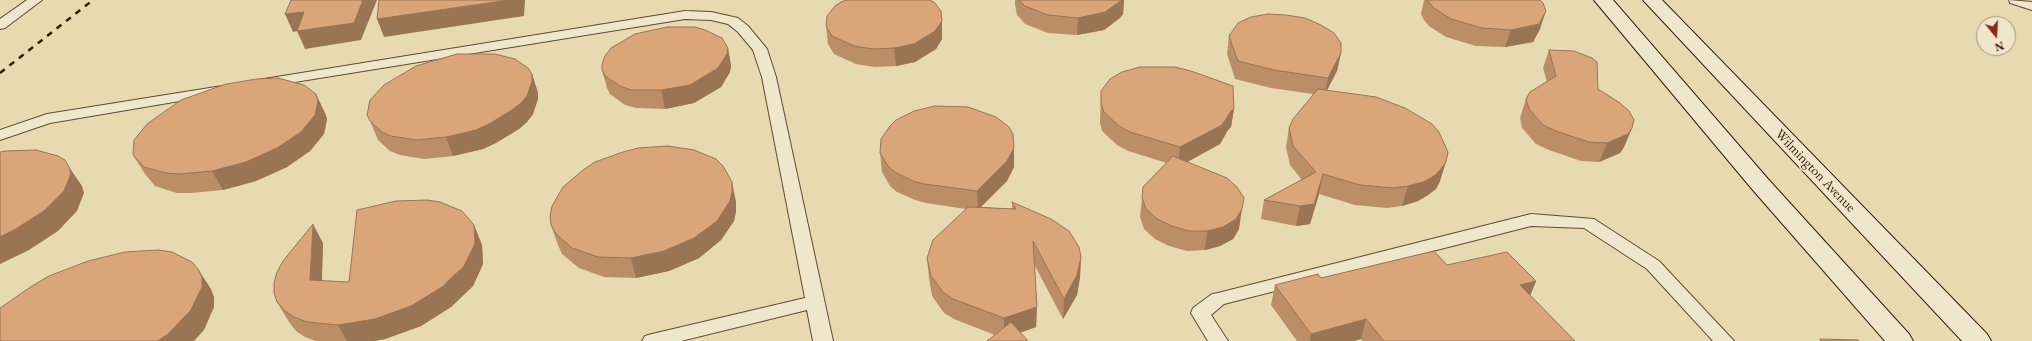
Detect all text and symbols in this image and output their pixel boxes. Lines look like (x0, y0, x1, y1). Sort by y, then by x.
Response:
north arrow (1976, 16, 2016, 56)
text: N (1993, 38, 2006, 54)
street label: Wilmington Avenue (1771, 126, 1859, 216)

